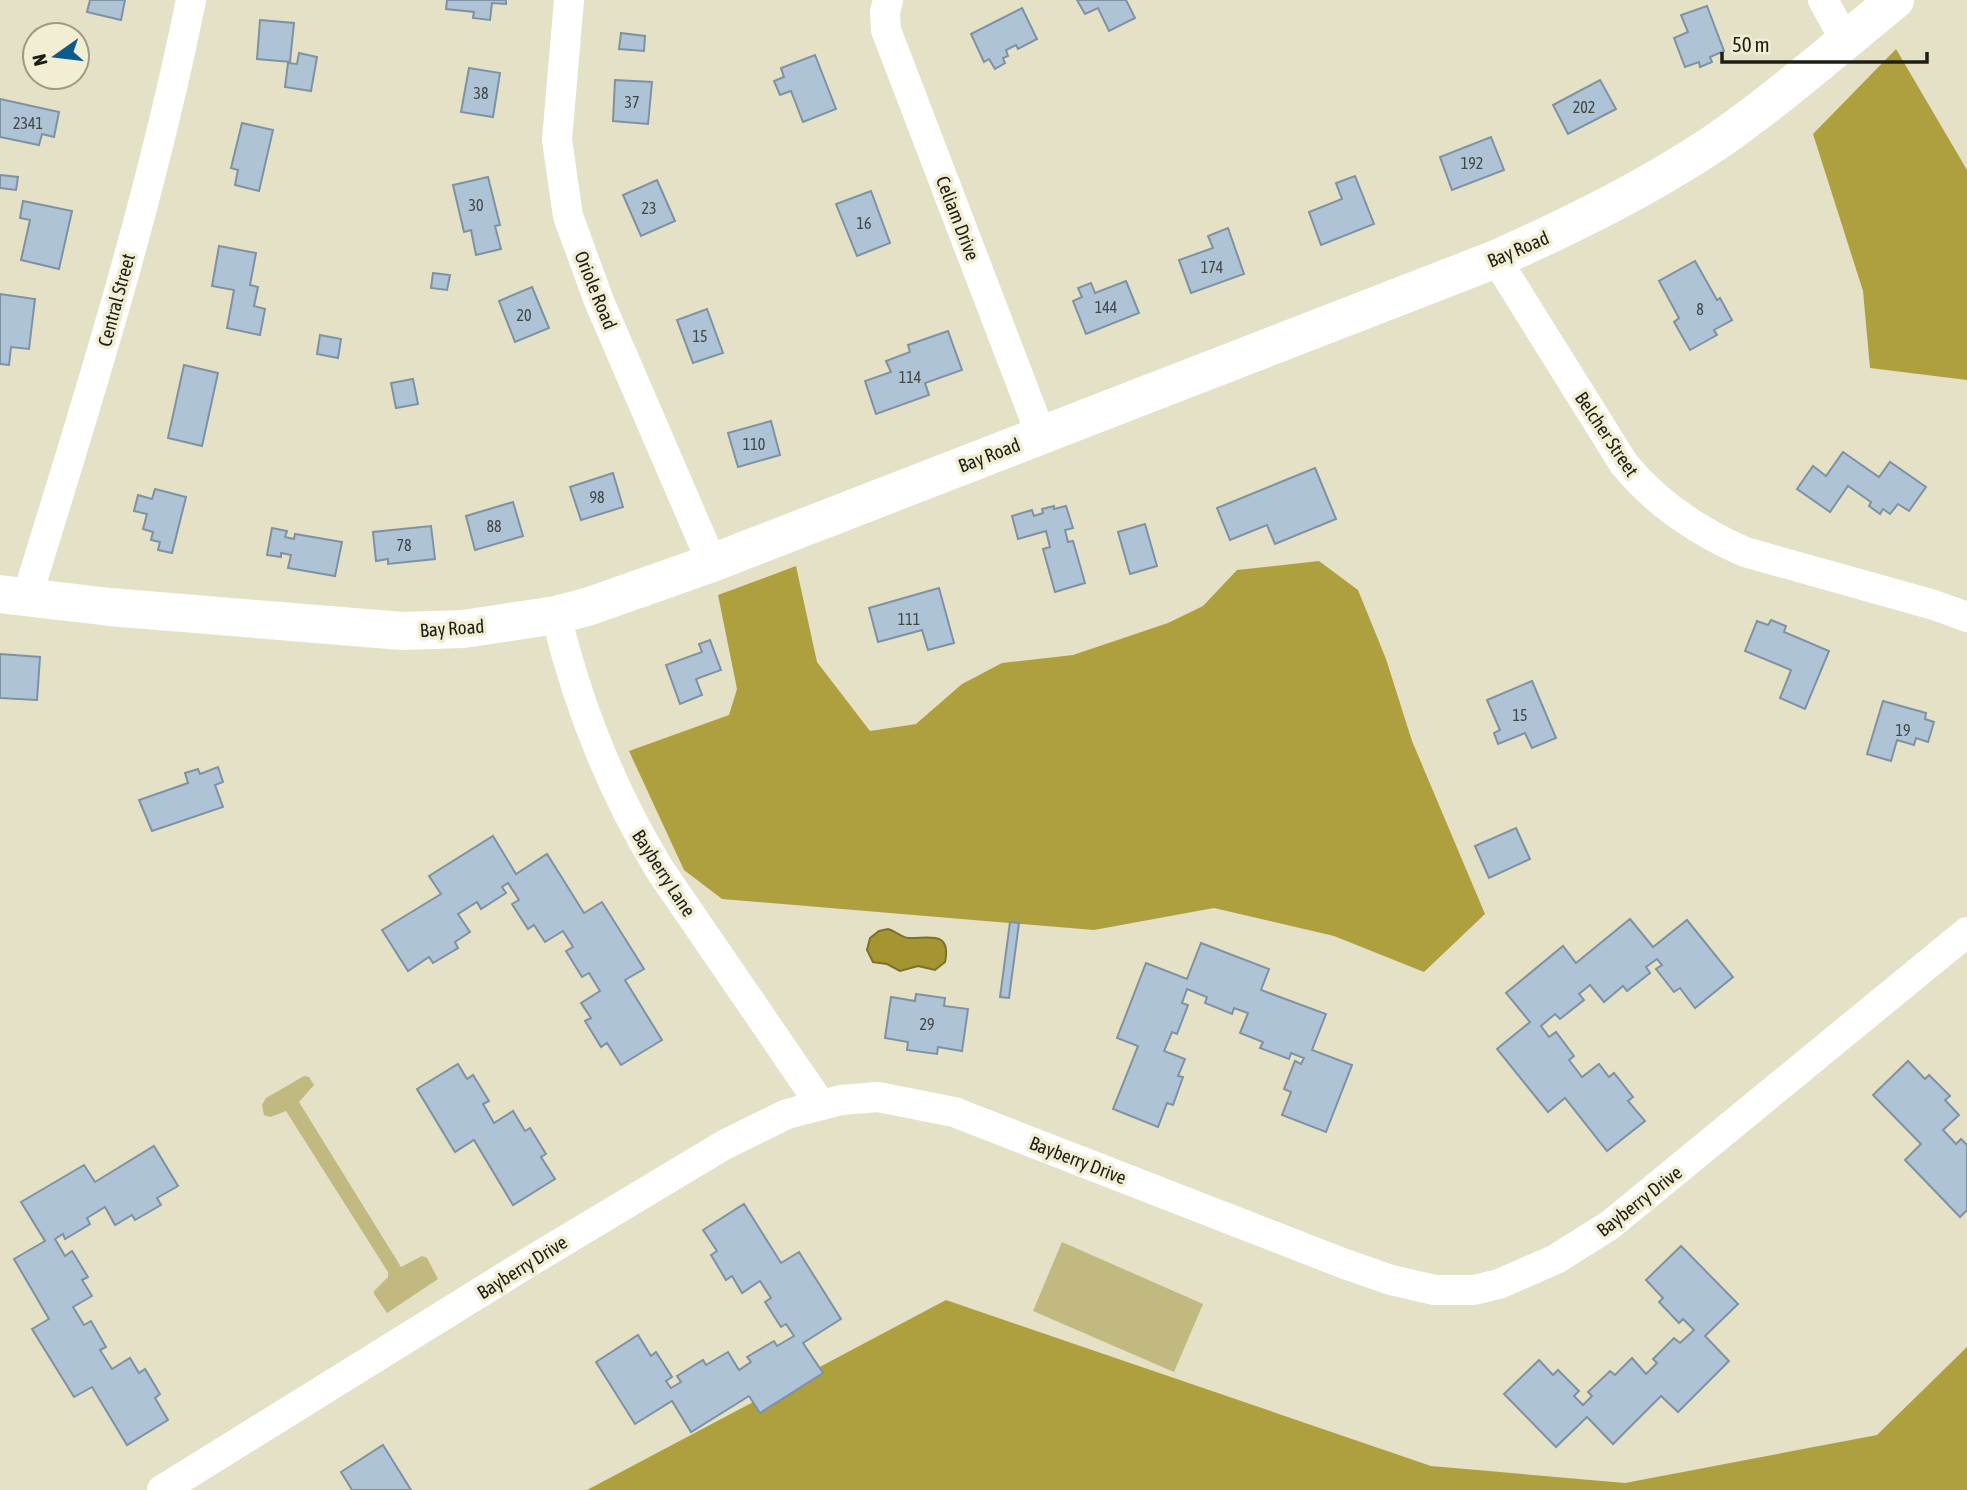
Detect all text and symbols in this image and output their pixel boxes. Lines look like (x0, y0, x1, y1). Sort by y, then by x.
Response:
north arrow (21, 21, 91, 91)
scale bar (1722, 21, 1927, 65)
text: 50 m (1732, 32, 1770, 56)
text: N (27, 52, 52, 68)
house number: 38 (473, 84, 489, 102)
house number: 37 (624, 93, 640, 111)
house number: 202 (1573, 98, 1595, 116)
house number: 2341 (13, 114, 43, 132)
house number: 192 (1461, 154, 1483, 172)
street label: Celiam Drive (932, 173, 984, 263)
house number: 30 (468, 196, 484, 214)
house number: 23 (641, 199, 657, 217)
house number: 16 (856, 214, 872, 232)
street label: Bay Road (1484, 226, 1552, 272)
street label: Oriole Road (570, 248, 622, 332)
street label: Central Street (93, 251, 139, 349)
house number: 174 (1201, 258, 1223, 276)
house number: 144 (1095, 298, 1117, 316)
house number: 8 (1696, 300, 1704, 318)
house number: 20 (516, 306, 532, 324)
house number: 15 (692, 327, 708, 345)
house number: 114 (899, 368, 921, 386)
street label: Belcher Street (1571, 388, 1643, 480)
street label: Bay Road (955, 433, 1023, 477)
house number: 110 (743, 435, 765, 453)
house number: 98 (589, 488, 605, 506)
house number: 88 (486, 517, 502, 535)
house number: 78 (396, 536, 412, 554)
house number: 111 (898, 610, 920, 628)
street label: Bay Road (419, 615, 485, 641)
house number: 15 (1512, 706, 1528, 724)
house number: 19 (1895, 721, 1911, 739)
street label: Bayberry Lane (628, 826, 700, 920)
house number: 29 (919, 1015, 935, 1033)
street label: Bayberry Drive (1027, 1131, 1129, 1189)
street label: Bayberry Drive (1592, 1161, 1686, 1241)
street label: Bayberry Drive (473, 1231, 571, 1303)

